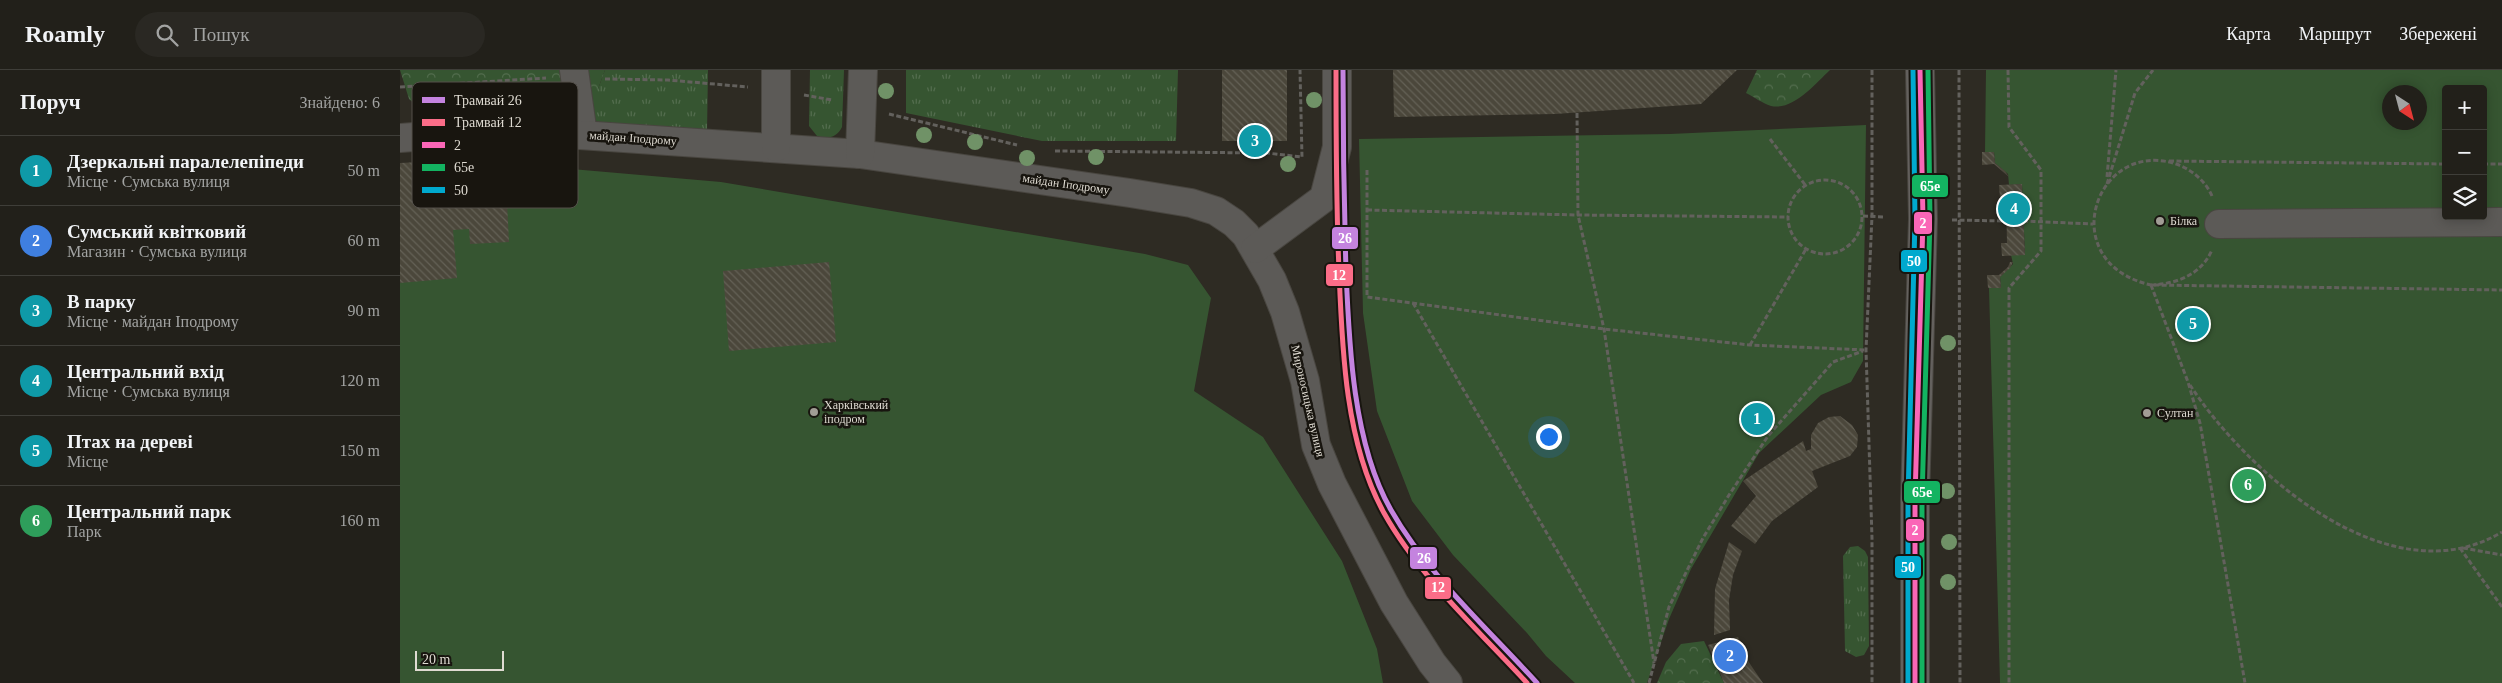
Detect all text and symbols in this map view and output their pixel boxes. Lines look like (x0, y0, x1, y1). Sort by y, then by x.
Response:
search box (135, 12, 485, 57)
text: Roamly (25, 21, 105, 47)
icon: search (153, 21, 181, 49)
text: Пошук (193, 24, 250, 45)
text: Карта (2226, 24, 2271, 44)
text: Маршрут (2299, 24, 2371, 44)
text: Збережені (2399, 24, 2477, 44)
legend (412, 82, 578, 208)
north arrow (2382, 85, 2427, 130)
map controls (2442, 85, 2487, 220)
button: + (2442, 85, 2487, 130)
text: Поруч (20, 90, 81, 114)
text: Трамвай 26 (454, 93, 522, 108)
text: Знайдено: 6 (300, 94, 380, 111)
text: Трамвай 12 (454, 115, 522, 130)
pin: 3 (1239, 122, 1271, 160)
street label: майдан Іподрому (589, 128, 677, 148)
button: − (2442, 130, 2487, 175)
text: 2 (454, 138, 461, 153)
text: Дзеркальні паралелепіпеди (67, 151, 304, 172)
text: 65е (454, 160, 474, 175)
text: 1 (32, 162, 40, 179)
text: 50 m (348, 162, 380, 179)
street label: майдан Іподрому (1022, 171, 1110, 197)
text: Місце · Сумська вулиця (67, 173, 230, 190)
line badge: 65е (1911, 174, 1949, 198)
button: layers (2442, 175, 2487, 220)
text: 65е (1920, 179, 1940, 194)
text: 50 (454, 183, 468, 198)
pin: 4 (1998, 190, 2030, 228)
line badge: 2 (1913, 211, 1933, 235)
place label: Білка (2170, 214, 2198, 228)
marker: Білка (2154, 215, 2166, 227)
text: 2 (1920, 216, 1927, 231)
text: Сумський квітковий (67, 221, 246, 242)
line badge: 26 (1331, 226, 1359, 250)
text: 26 (1338, 231, 1352, 246)
text: 2 (32, 232, 40, 249)
text: 60 m (348, 232, 380, 249)
text: Магазин · Сумська вулиця (67, 243, 247, 260)
line badge: 50 (1900, 249, 1928, 273)
text: 50 (1907, 254, 1921, 269)
line badge: 12 (1325, 263, 1354, 287)
text: 12 (1332, 268, 1346, 283)
text: В парку (67, 291, 136, 312)
text: 3 (32, 302, 40, 319)
text: 90 m (348, 302, 380, 319)
pin: 5 (2177, 305, 2209, 343)
text: Місце · майдан Іподрому (67, 313, 239, 330)
street label: Мироносицька вулиця (1288, 344, 1328, 459)
text: Центральний вхід (67, 361, 224, 382)
text: 4 (32, 372, 40, 389)
text: 120 m (340, 372, 380, 389)
text: Місце · Сумська вулиця (67, 383, 230, 400)
place label: Харківський іподром (824, 398, 889, 426)
pin: 1 (1741, 400, 1773, 438)
marker: Харківський іподром (808, 406, 820, 418)
place label: Султан (2157, 406, 2194, 420)
marker: Султан (2141, 407, 2153, 419)
your location (1536, 424, 1562, 450)
text: Птах на дереві (67, 431, 193, 452)
text: 5 (32, 442, 40, 459)
text: 150 m (340, 442, 380, 459)
text: Місце (67, 453, 108, 470)
pin: 6 (2232, 466, 2264, 504)
line badge: 65е (1903, 480, 1941, 504)
text: 65е (1912, 485, 1932, 500)
text: Центральний парк (67, 501, 231, 522)
text: 6 (32, 512, 40, 529)
text: 160 m (340, 512, 380, 529)
line badge: 2 (1905, 518, 1925, 542)
text: Парк (67, 523, 101, 540)
text: 2 (1912, 523, 1919, 538)
line badge: 26 (1409, 546, 1438, 570)
text: 26 (1417, 551, 1431, 566)
line badge: 50 (1894, 555, 1922, 579)
text: 50 (1901, 560, 1915, 575)
line badge: 12 (1424, 576, 1452, 600)
text: 12 (1431, 580, 1445, 595)
pin: 2 (1714, 637, 1746, 675)
scale bar (415, 648, 504, 671)
text: 20 m (422, 652, 450, 667)

